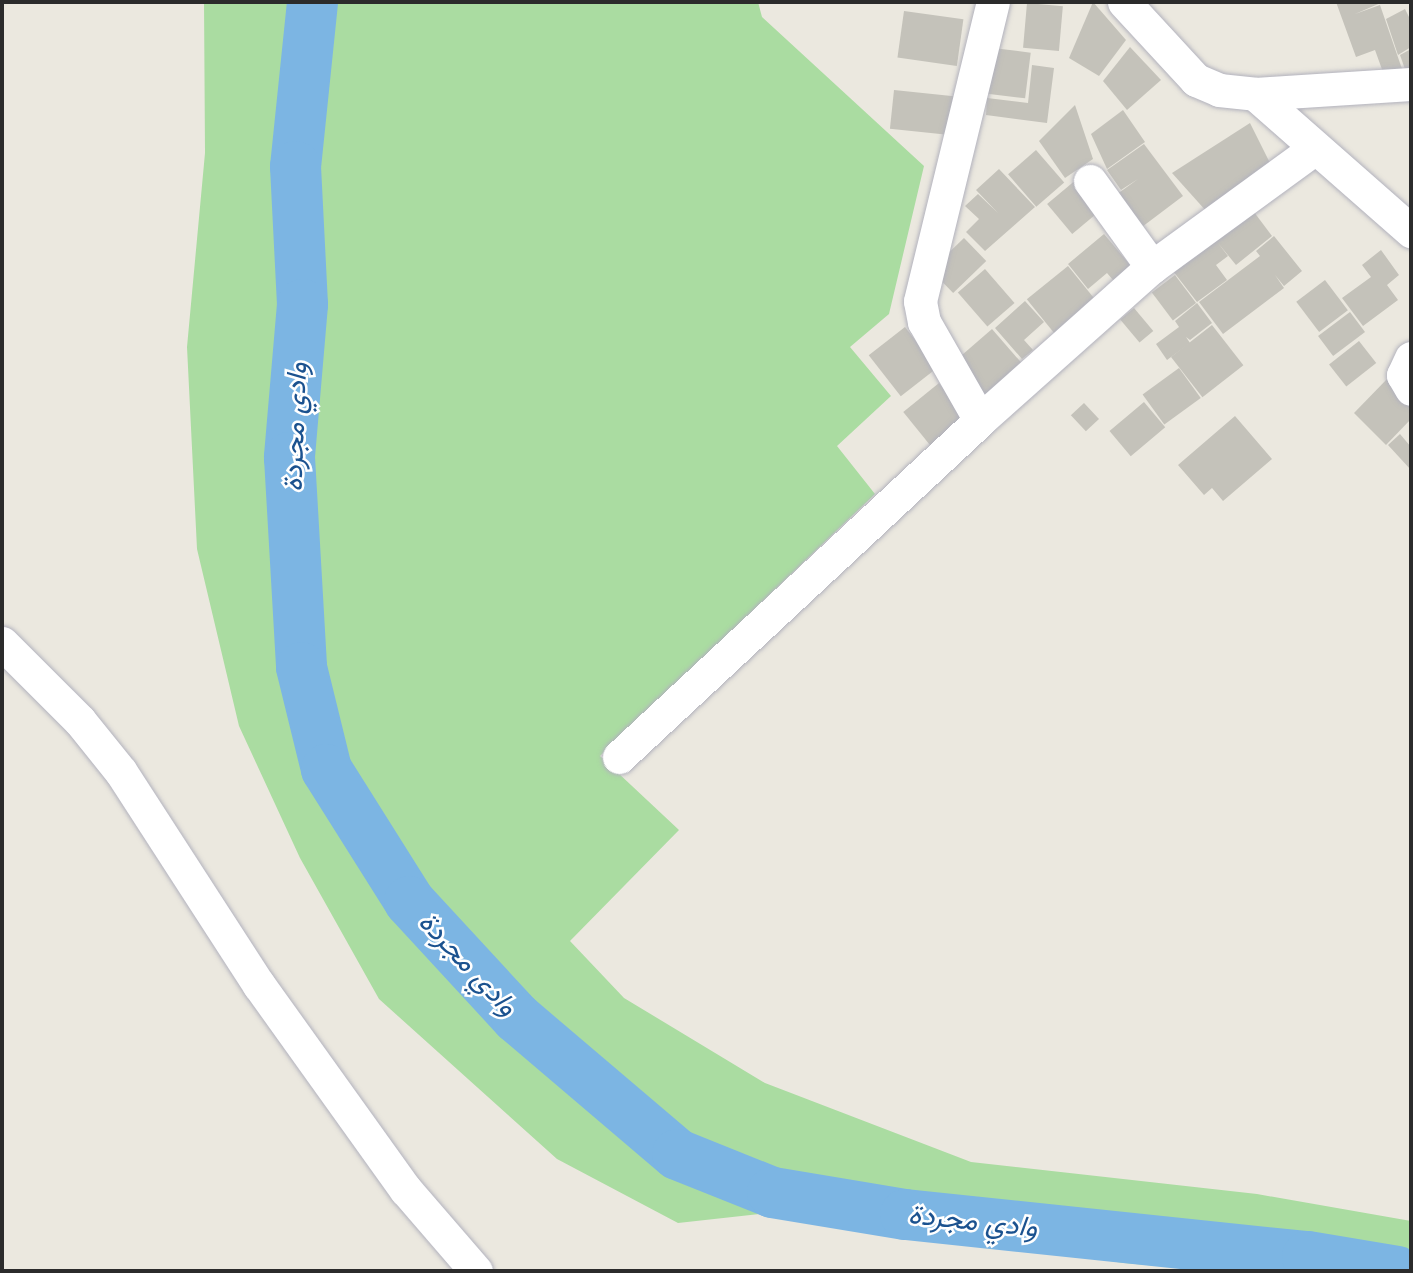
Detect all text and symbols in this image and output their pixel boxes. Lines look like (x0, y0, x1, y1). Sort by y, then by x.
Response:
water label: وادي مجردة (276, 362, 314, 492)
water label: وادي مجردة (412, 905, 524, 1023)
water label: وادي مجردة (907, 1198, 1039, 1244)

